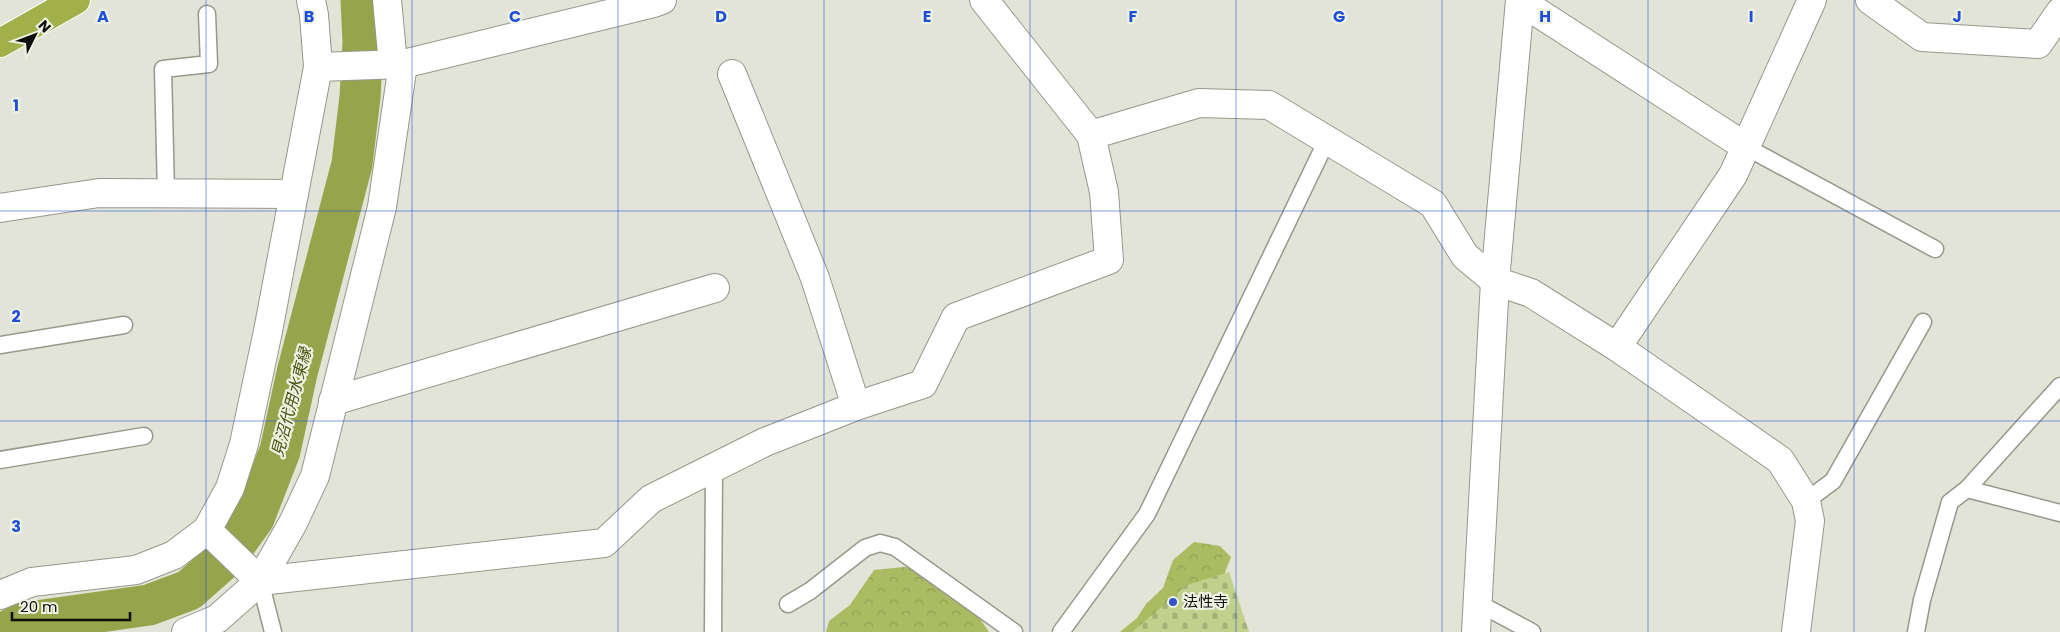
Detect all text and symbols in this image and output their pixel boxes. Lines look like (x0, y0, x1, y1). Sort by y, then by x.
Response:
text: A (97, 5, 109, 28)
text: B (304, 5, 314, 28)
text: C (509, 5, 521, 28)
text: D (715, 5, 727, 28)
text: E (923, 5, 931, 28)
text: F (1129, 5, 1138, 28)
text: G (1333, 5, 1345, 28)
text: H (1539, 5, 1551, 28)
text: I (1749, 5, 1753, 28)
text: J (1952, 5, 1962, 28)
north arrow (10, 10, 60, 60)
text: N (34, 16, 56, 37)
text: 1 (13, 94, 19, 117)
text: 2 (11, 305, 21, 328)
water label: 見沼代用水東縁 (266, 343, 318, 459)
text: 3 (11, 515, 21, 538)
scale bar (12, 590, 130, 622)
place label: 法性寺 (1183, 591, 1228, 612)
text: 20 m (20, 596, 58, 617)
marker: 法性寺 (1167, 596, 1179, 608)

